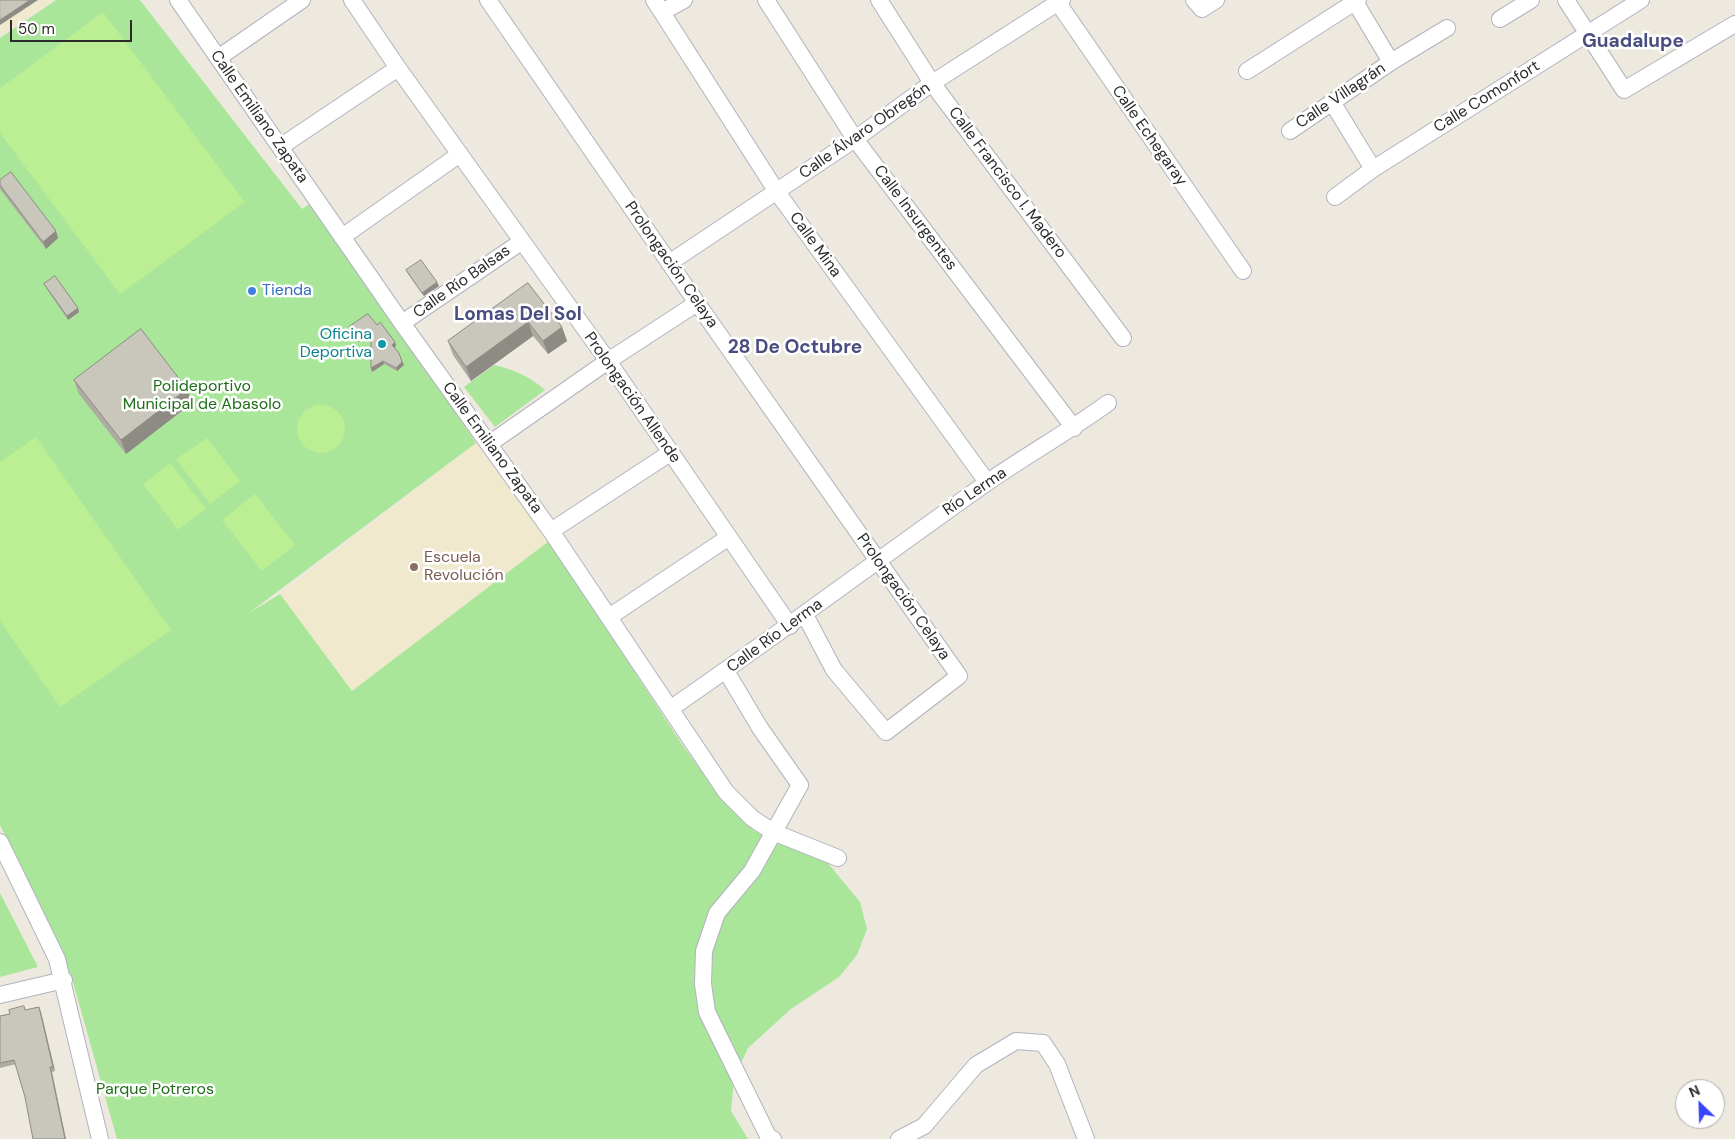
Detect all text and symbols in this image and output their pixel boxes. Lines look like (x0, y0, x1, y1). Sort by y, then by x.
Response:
scale bar (12, 10, 135, 42)
text: 50 m (18, 19, 55, 39)
district label: Guadalupe (1582, 31, 1684, 53)
street label: Calle Emiliano Zapata (206, 47, 312, 187)
street label: Calle Comonfort (1430, 57, 1544, 137)
street label: Calle Villagrán (1293, 59, 1389, 133)
street label: Calle Álvaro Obregón (796, 79, 934, 183)
street label: Calle Echegaray (1107, 82, 1191, 190)
street label: Calle Francisco I. Madero (944, 104, 1070, 262)
street label: Calle Insurgentes (869, 162, 961, 274)
street label: Prolongación Celaya (620, 198, 722, 332)
street label: Calle Mina (785, 209, 845, 281)
street label: Calle Río Balsas (410, 241, 514, 323)
place label: Tienda (262, 281, 312, 301)
marker: Tienda (246, 285, 258, 297)
district label: Lomas Del Sol (454, 304, 582, 326)
place label: Oficina Deportiva (300, 325, 372, 363)
street label: Prolongación Allende (580, 329, 684, 467)
district label: 28 De Octubre (728, 337, 862, 359)
marker: Oficina Deportiva (376, 338, 388, 350)
park label: Polideportivo Municipal de Abasolo (123, 377, 281, 415)
street label: Calle Emiliano Zapata (438, 379, 546, 517)
street label: Río Lerma (939, 464, 1011, 520)
street label: Prolongación Celaya (852, 530, 954, 664)
place label: Escuela Revolución (424, 548, 504, 586)
marker: Escuela Revolución (408, 561, 420, 573)
street label: Calle Río Lerma (723, 595, 827, 677)
north arrow (1675, 1079, 1725, 1129)
park label: Parque Potreros (96, 1080, 214, 1100)
text: N (1686, 1081, 1703, 1102)

